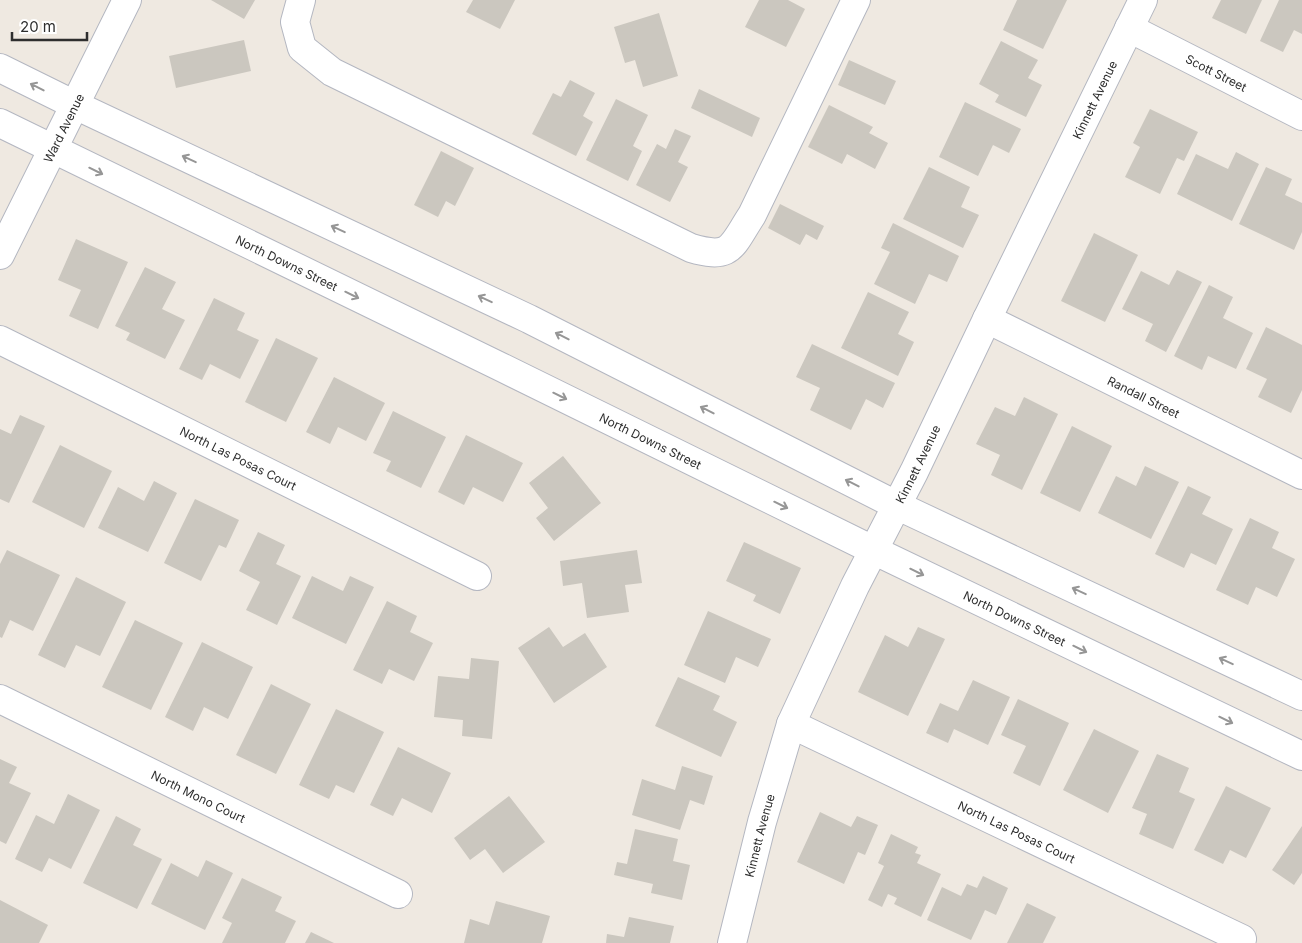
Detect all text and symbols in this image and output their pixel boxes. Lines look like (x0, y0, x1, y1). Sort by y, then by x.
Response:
scale bar (12, 10, 88, 42)
text: 20 m (20, 17, 56, 36)
street label: Scott Street (1183, 51, 1249, 94)
street label: Kinnett Avenue (1069, 58, 1120, 141)
one-way arrow (30, 81, 45, 91)
street label: Ward Avenue (40, 91, 87, 165)
one-way arrow (182, 154, 197, 163)
one-way arrow (88, 167, 103, 176)
one-way arrow (331, 224, 346, 234)
street label: North Downs Street (233, 232, 340, 294)
one-way arrow (345, 290, 360, 300)
one-way arrow (478, 293, 493, 303)
one-way arrow (555, 331, 570, 341)
street label: Randall Street (1105, 372, 1182, 421)
one-way arrow (552, 392, 567, 401)
one-way arrow (700, 405, 715, 415)
street label: North Downs Street (597, 409, 704, 472)
street label: Kinnett Avenue (892, 422, 943, 506)
street label: North Las Posas Court (178, 423, 299, 493)
one-way arrow (845, 478, 860, 488)
one-way arrow (774, 500, 789, 510)
one-way arrow (909, 567, 924, 577)
one-way arrow (1072, 586, 1087, 596)
street label: North Downs Street (961, 587, 1068, 649)
one-way arrow (1072, 645, 1087, 655)
one-way arrow (1219, 655, 1234, 665)
one-way arrow (1218, 715, 1233, 725)
street label: North Mono Court (149, 767, 248, 826)
street label: Kinnett Avenue (741, 792, 777, 879)
street label: North Las Posas Court (956, 797, 1078, 866)

